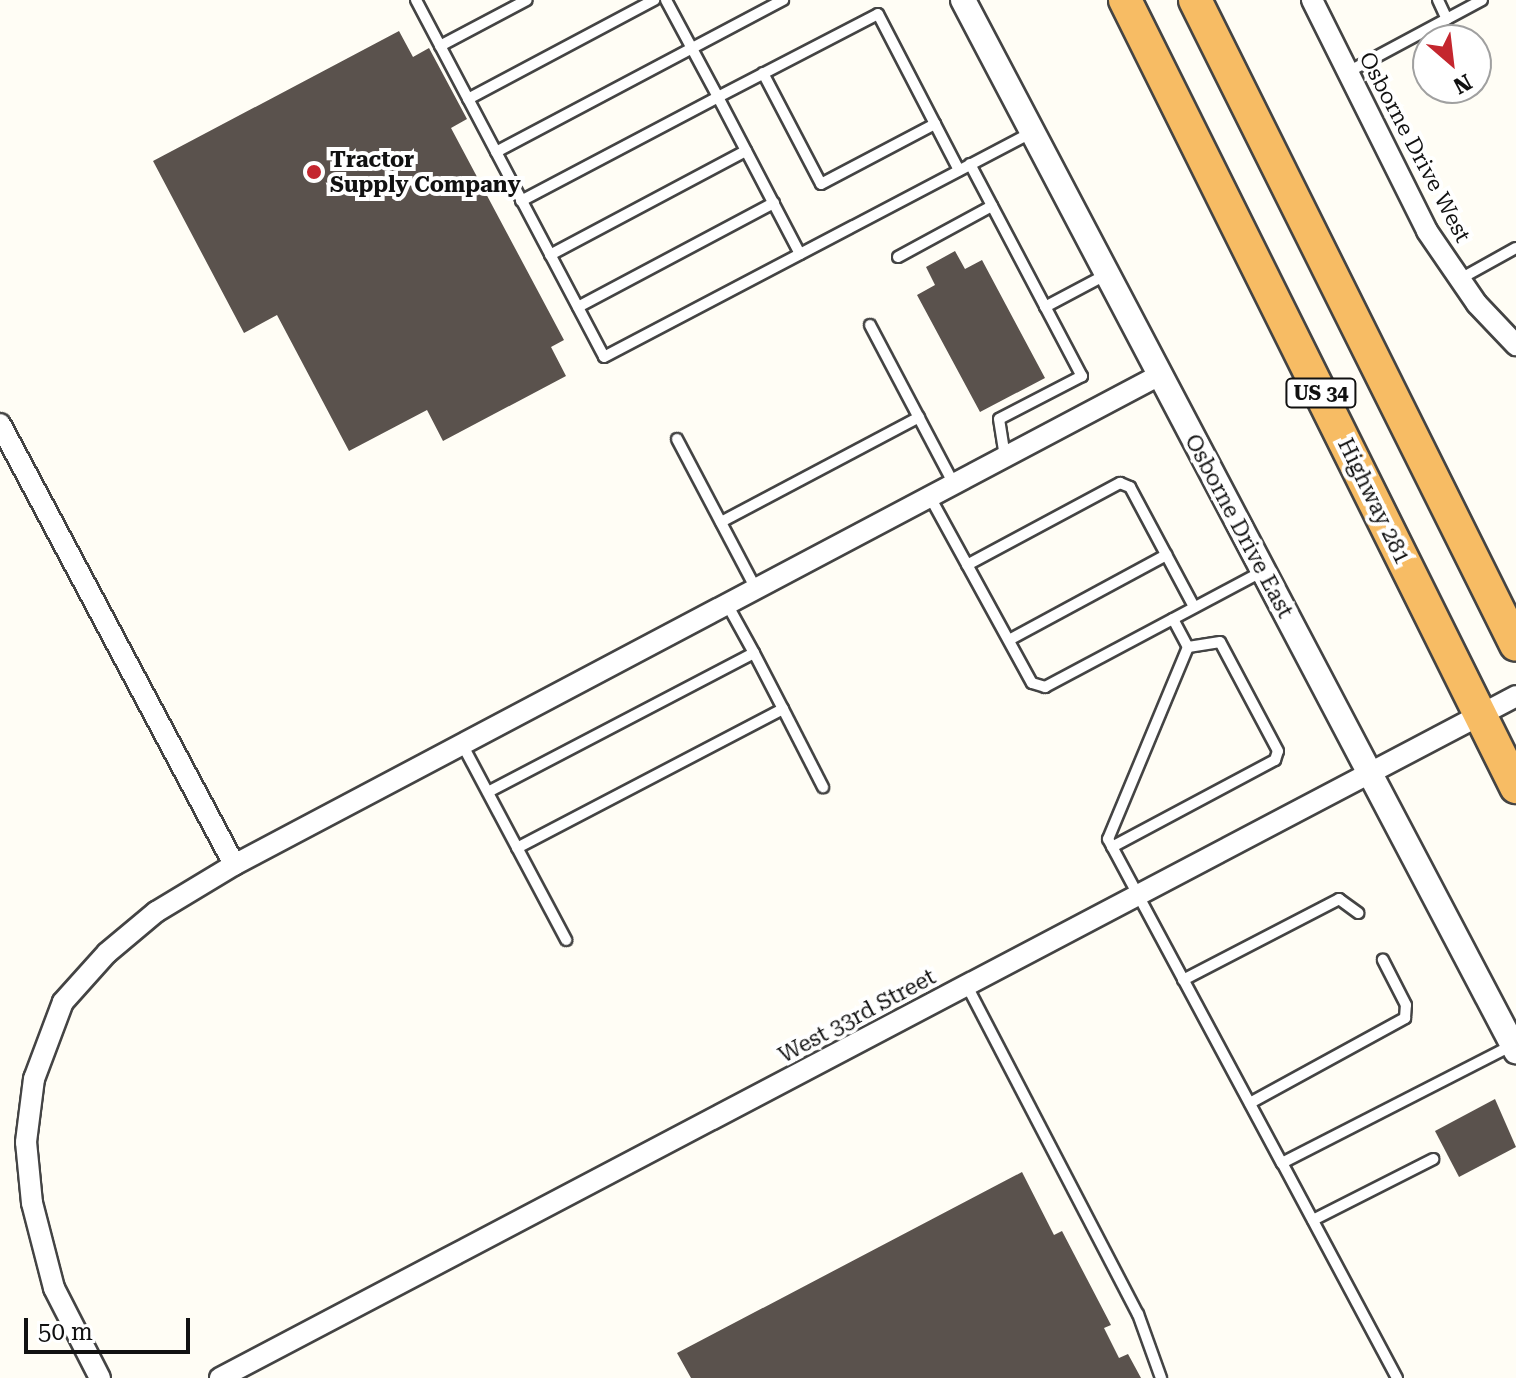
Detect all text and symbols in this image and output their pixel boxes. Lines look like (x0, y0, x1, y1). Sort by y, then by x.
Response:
north arrow (1412, 24, 1492, 104)
street label: Osborne Drive West (1354, 47, 1476, 247)
text: N (1449, 69, 1476, 99)
place label: Tractor Supply Company (330, 146, 521, 198)
marker: Tractor Supply Company (305, 163, 323, 181)
road number: US 34 (1285, 377, 1357, 409)
street label: Osborne Drive East (1179, 430, 1299, 622)
street label: Highway 281 (1332, 434, 1416, 568)
street label: West 33rd Street (774, 964, 940, 1068)
scale bar (28, 1302, 194, 1352)
text: 50 m (38, 1318, 93, 1346)

